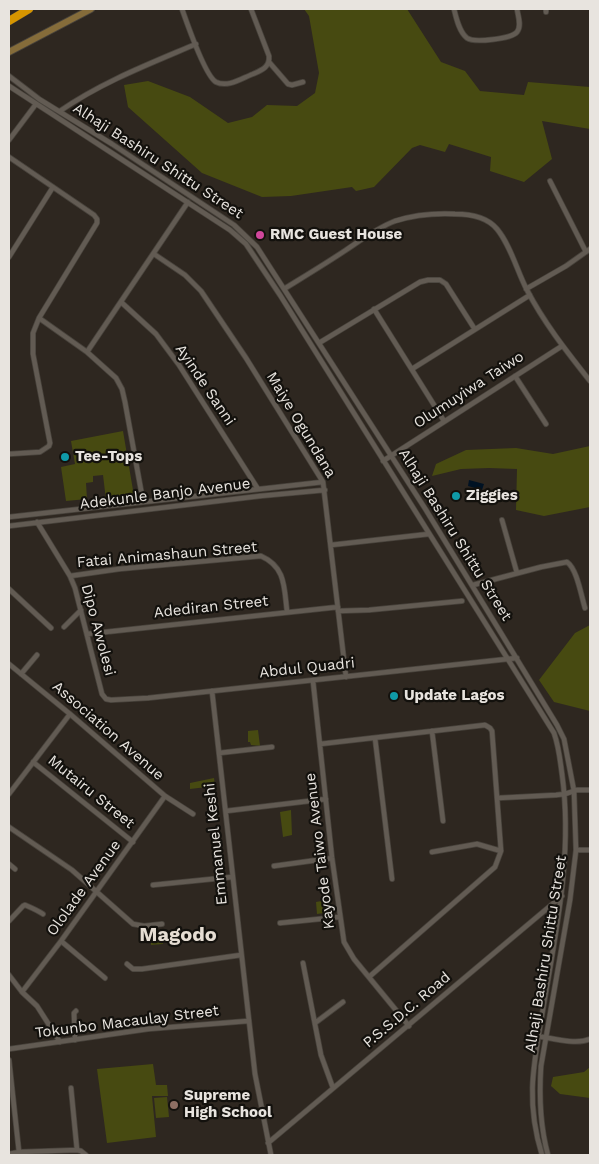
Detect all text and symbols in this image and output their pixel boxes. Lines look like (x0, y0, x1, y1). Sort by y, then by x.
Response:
street label: Alhaji Bashiru Shittu Street (70, 99, 246, 223)
place label: RMC Guest House (270, 226, 402, 244)
marker: RMC Guest House (254, 229, 266, 241)
street label: Ayinde Sanni (171, 341, 239, 429)
street label: Olumuyiwa Taiwo (411, 348, 527, 432)
street label: Maiye Ogundana (262, 369, 340, 481)
street label: Alhaji Bashiru Shittu Street (395, 446, 515, 624)
place label: Tee-Tops (75, 448, 142, 466)
marker: Tee-Tops (59, 451, 71, 463)
street label: Adekunle Banjo Avenue (79, 475, 251, 513)
place label: Ziggies (466, 487, 518, 505)
marker: Ziggies (450, 490, 462, 502)
street label: Fatai Animashaun Street (76, 538, 258, 572)
street label: Dipo Awolesi (77, 582, 119, 678)
street label: Adediran Street (153, 592, 269, 622)
street label: Abdul Quadri (258, 654, 356, 682)
street label: Association Avenue (49, 678, 167, 784)
place label: Update Lagos (404, 687, 505, 705)
marker: Update Lagos (388, 690, 400, 702)
street label: Mutairu Street (44, 752, 138, 832)
street label: Kayode Taiwo Avenue (301, 772, 339, 930)
street label: Emmanuel Keshi (201, 782, 231, 906)
street label: Ololade Avenue (43, 837, 125, 939)
street label: Alhaji Bashiru Shittu Street (522, 854, 570, 1054)
district label: Magodo (139, 923, 217, 947)
street label: P.S.S.D.C. Road (360, 968, 454, 1052)
street label: Tokunbo Macaulay Street (34, 1002, 220, 1042)
place label: Supreme High School (184, 1087, 272, 1122)
marker: Supreme High School (168, 1099, 180, 1111)

